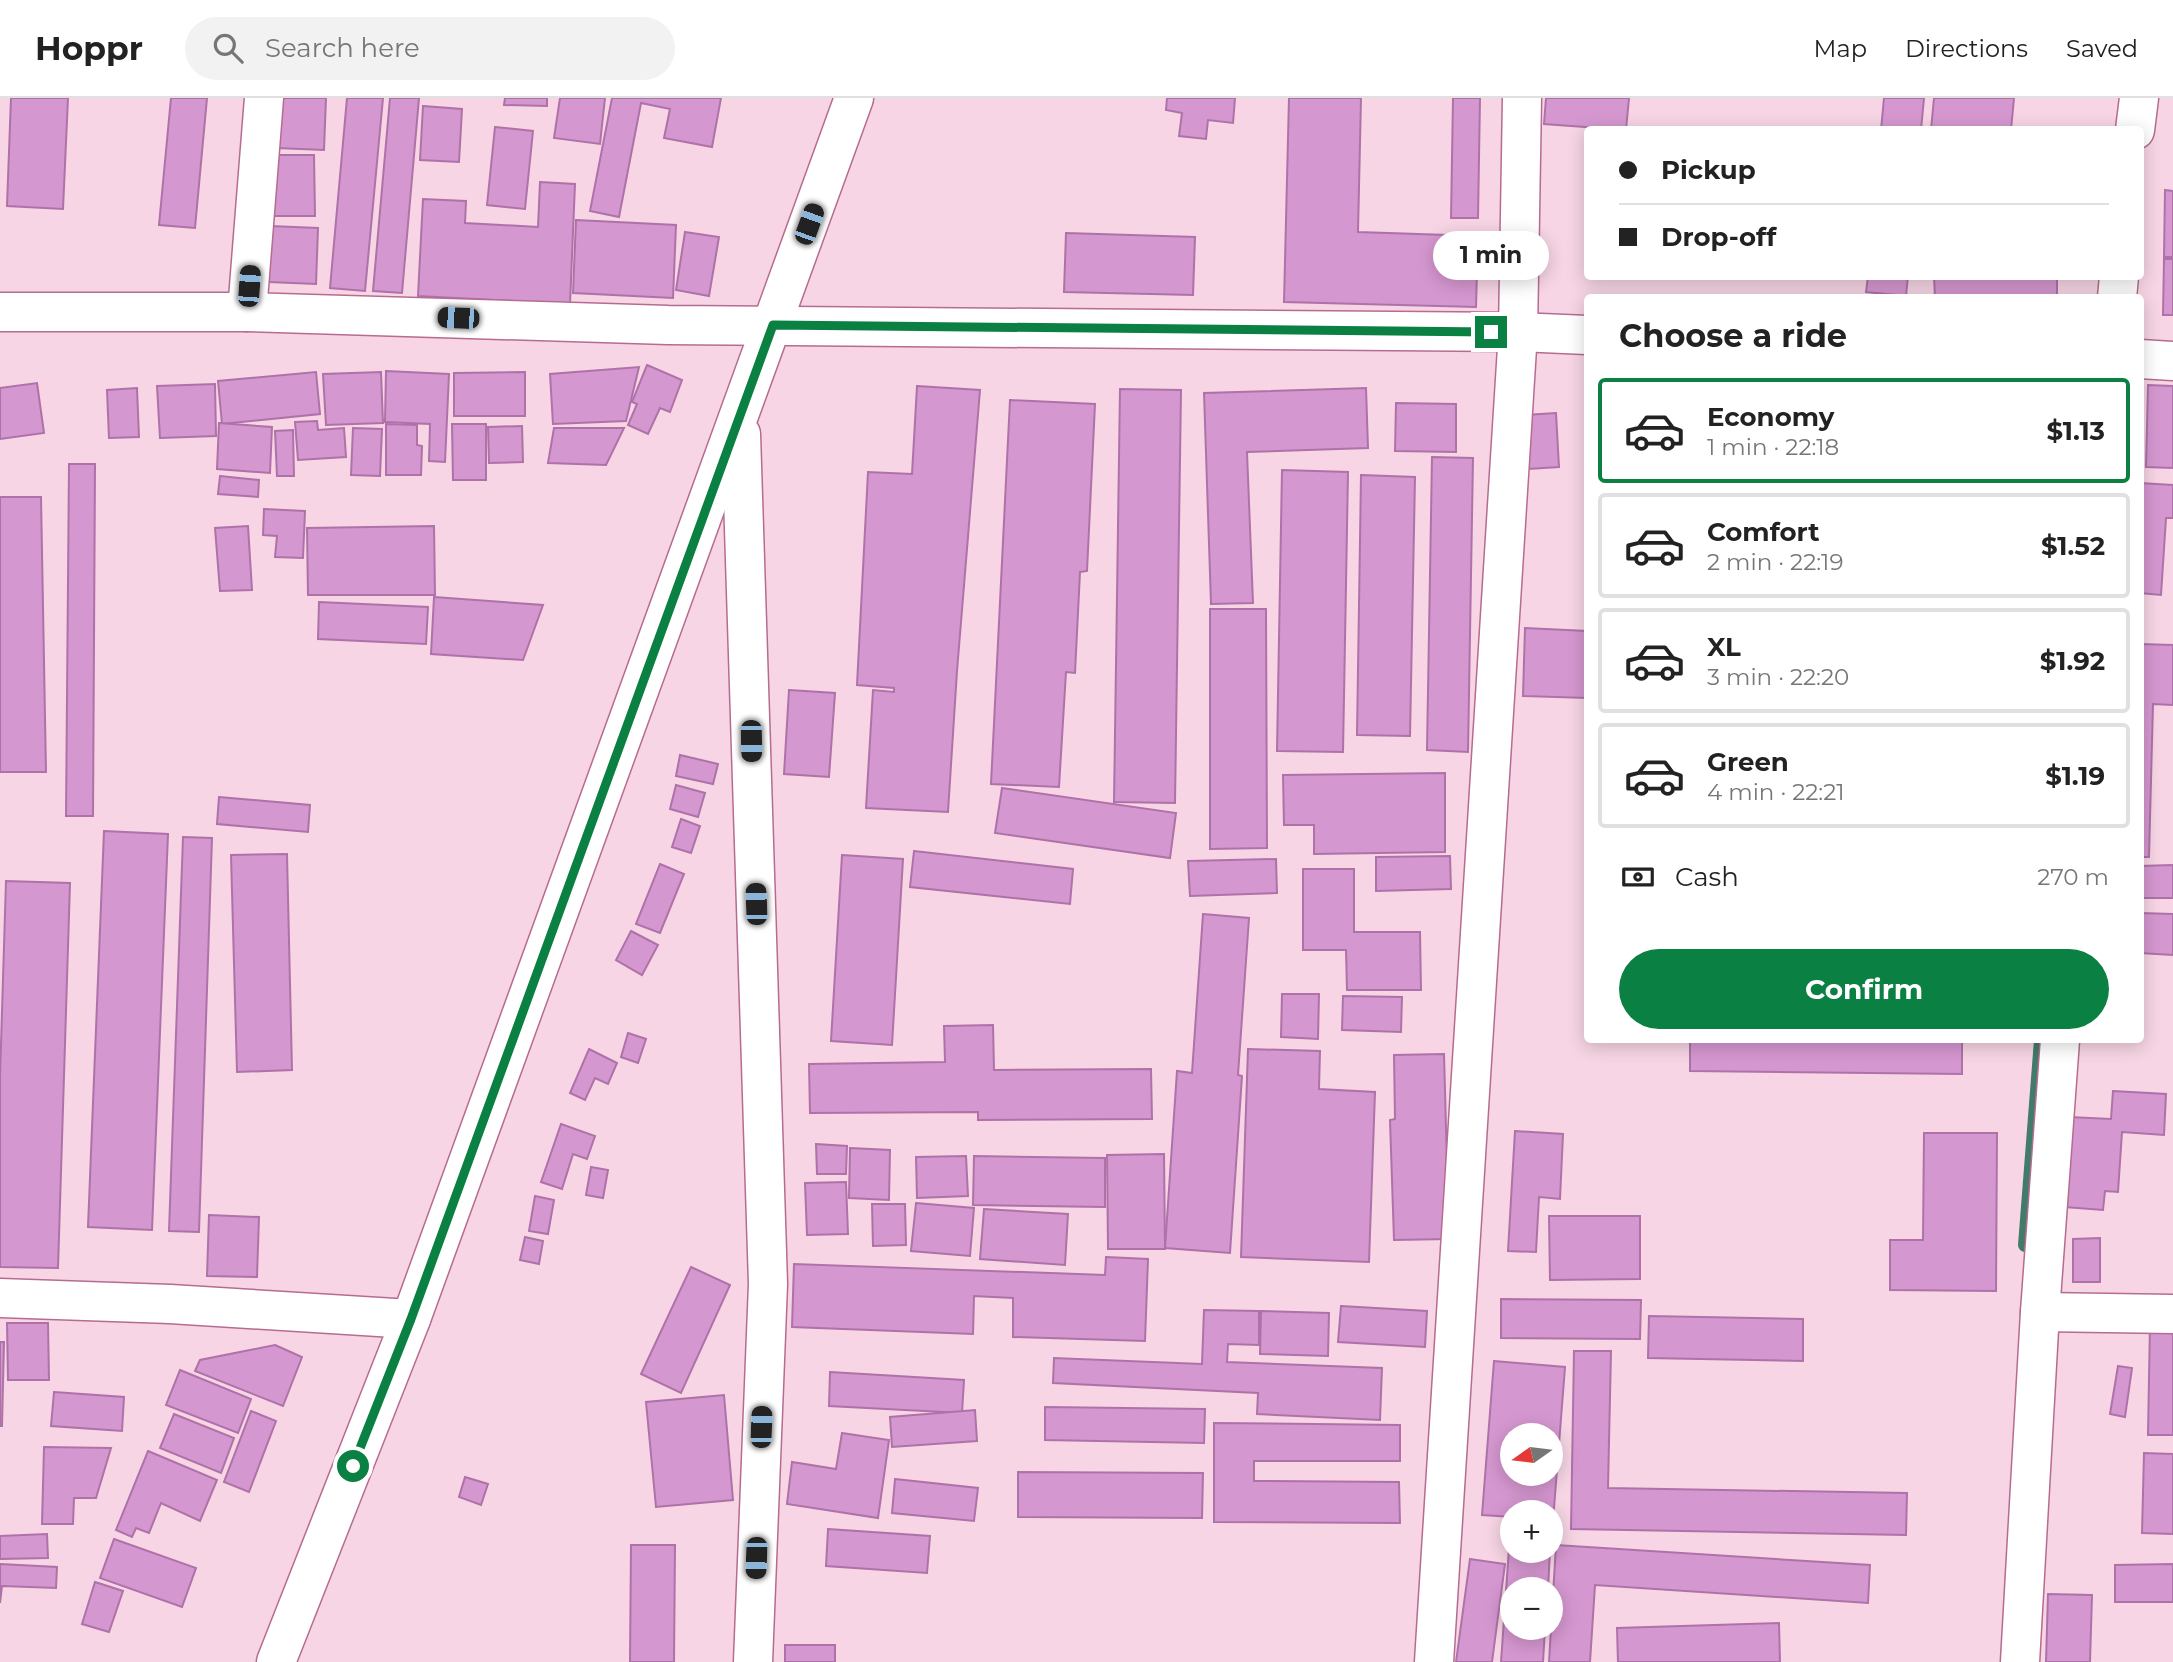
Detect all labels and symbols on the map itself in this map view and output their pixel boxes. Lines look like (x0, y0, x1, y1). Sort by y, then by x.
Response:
car (792, 201, 827, 247)
callout: 1 min (1433, 230, 1549, 280)
car (238, 264, 261, 308)
car (437, 307, 480, 329)
route end (1475, 316, 1507, 348)
car (741, 720, 762, 762)
car (745, 883, 768, 925)
car (750, 1406, 773, 1448)
north arrow (1500, 1423, 1563, 1486)
route start (337, 1450, 369, 1482)
car (745, 1537, 768, 1579)

